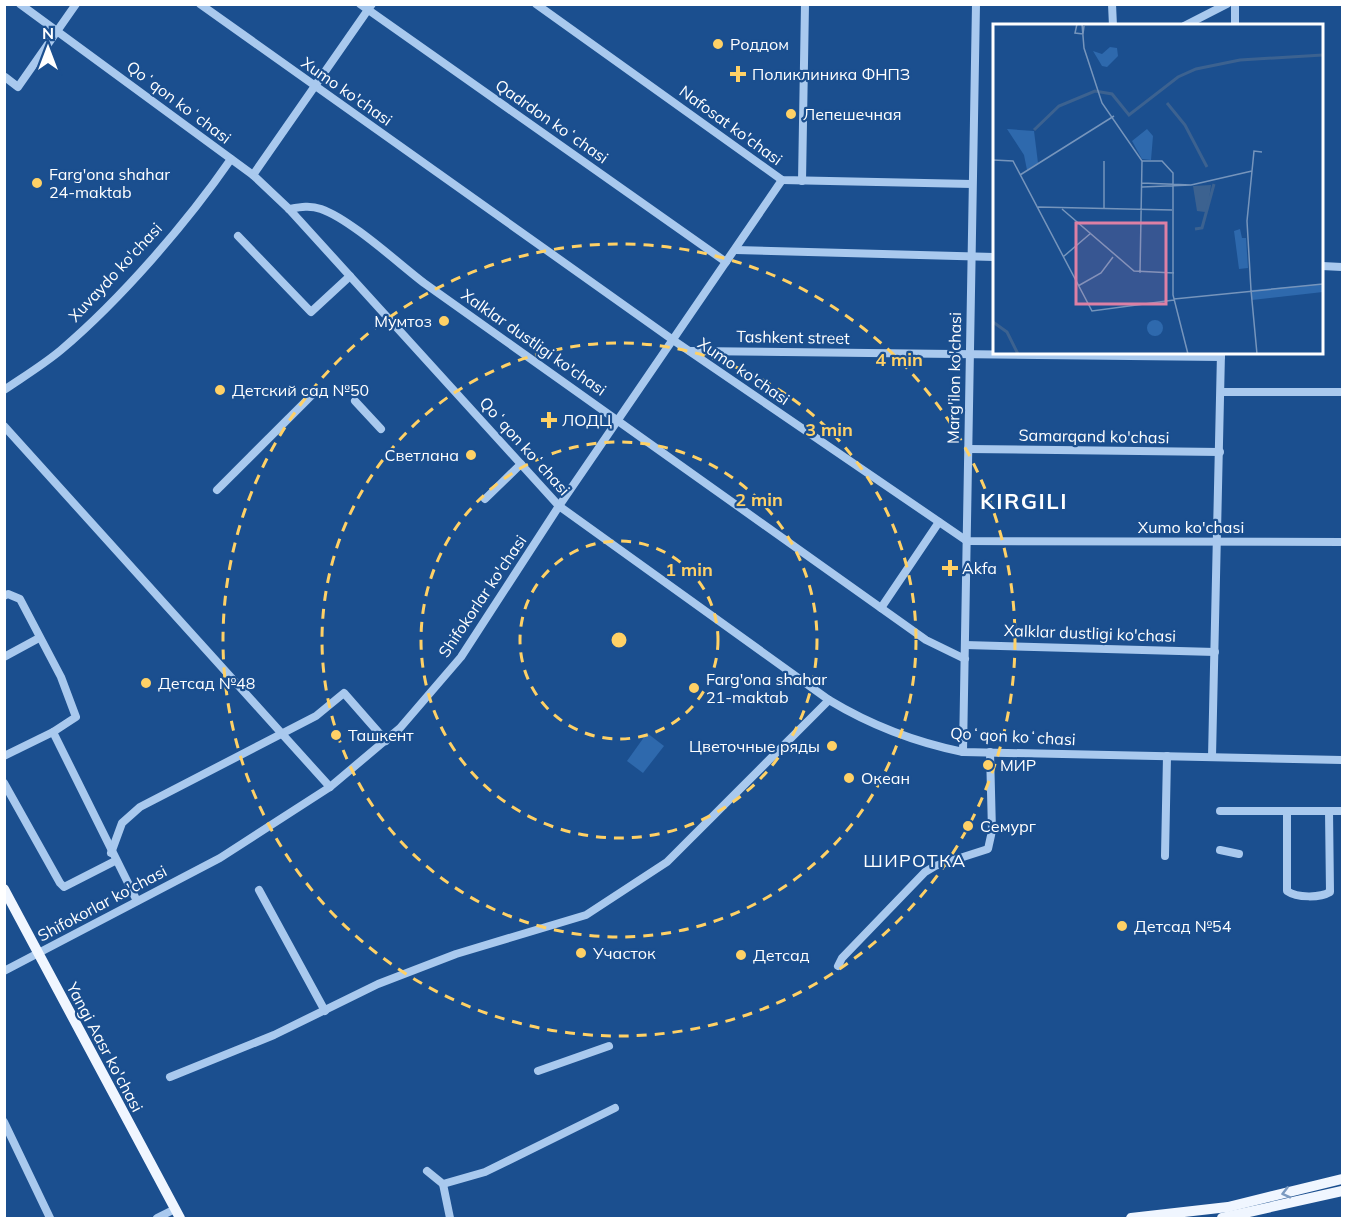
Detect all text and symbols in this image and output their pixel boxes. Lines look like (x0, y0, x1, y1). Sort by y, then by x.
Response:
north arrow (18, 18, 78, 78)
text: N (42, 23, 54, 43)
inset map (993, 24, 1323, 354)
place label: Роддом (730, 34, 789, 54)
marker: Роддом (711, 37, 725, 51)
street label: Xumo ko'chasi (298, 52, 396, 130)
street label: Qoʻqon koʻchasi (123, 56, 235, 148)
place label: Поликлиника ФНПЗ (752, 64, 910, 84)
marker: Поликлиника ФНПЗ (729, 65, 747, 83)
street label: Qadrdon koʻchasi (492, 75, 612, 167)
street label: Nafosat ko'chasi (676, 81, 786, 169)
place label: Лепешечная (803, 104, 902, 124)
marker: Лепешечная (784, 107, 798, 121)
place label: Farg'ona shahar 24-maktab (49, 164, 170, 202)
marker: Farg'ona shahar 24-maktab (30, 176, 44, 190)
street label: Xuvaydo ko'chasi (64, 218, 166, 326)
street label: Xalklar dustligi ko'chasi (458, 284, 610, 400)
place label: Mумтоз (374, 311, 432, 331)
street label: Marg'ilon ko'chasi (943, 312, 965, 444)
marker: Mумтоз (437, 314, 451, 328)
street label: Tashkent street (736, 326, 850, 348)
street label: Xumo ko'chasi (694, 333, 794, 409)
text: 4 min (875, 348, 923, 371)
place label: Детский сад №50 (232, 380, 369, 400)
marker: Детский сад №50 (213, 383, 227, 397)
street label: Qoʻqon koʻchasi (476, 393, 574, 499)
place label: ЛОДЦ (562, 410, 612, 430)
marker: ЛОДЦ (540, 411, 558, 429)
text: 3 min (805, 418, 853, 441)
street label: Samarqand ko'chasi (1019, 425, 1169, 447)
place label: Светлана (385, 445, 459, 465)
marker: Светлана (464, 448, 478, 462)
district label: KIRGILI (980, 487, 1068, 515)
text: 2 min (735, 488, 783, 511)
street label: Xumo ko'chasi (1138, 517, 1244, 537)
street label: Shifokorlar ko'chasi (434, 531, 530, 661)
text: 1 min (665, 558, 713, 581)
place label: Akfa (962, 558, 997, 578)
marker: Akfa (943, 561, 957, 575)
street label: Xalklar dustligi ko'chasi (1004, 620, 1176, 646)
centre of rings (609, 630, 629, 650)
place label: Farg'ona shahar 21-maktab (706, 669, 827, 707)
place label: Детсад №48 (158, 673, 255, 693)
marker: Детсад №48 (139, 676, 153, 690)
marker: Farg'ona shahar 21-maktab (687, 681, 701, 695)
street label: Qoʻqon koʻchasi (950, 723, 1076, 749)
place label: Ташкент (348, 725, 414, 745)
marker: Ташкент (329, 728, 343, 742)
place label: Цветочные ряды (689, 736, 820, 756)
marker: Цветочные ряды (825, 739, 839, 753)
place label: МИР (1000, 755, 1036, 775)
marker: МИР (981, 758, 995, 772)
place label: Океан (861, 768, 910, 788)
marker: Океан (842, 771, 856, 785)
place label: Семург (980, 816, 1036, 836)
marker: Семург (961, 819, 975, 833)
district label: ШИРОТКА (863, 849, 967, 872)
street label: Shifokorlar ko'chasi (34, 861, 170, 945)
place label: Детсад №54 (1134, 916, 1232, 936)
marker: Детсад №54 (1115, 919, 1129, 933)
place label: Участок (592, 943, 656, 963)
place label: Детсад (753, 945, 810, 965)
marker: Участок (574, 946, 588, 960)
marker: Детсад (734, 948, 748, 962)
street label: Yangi Aasr ko'chasi (62, 978, 148, 1115)
one-way arrow (1281, 1186, 1291, 1199)

